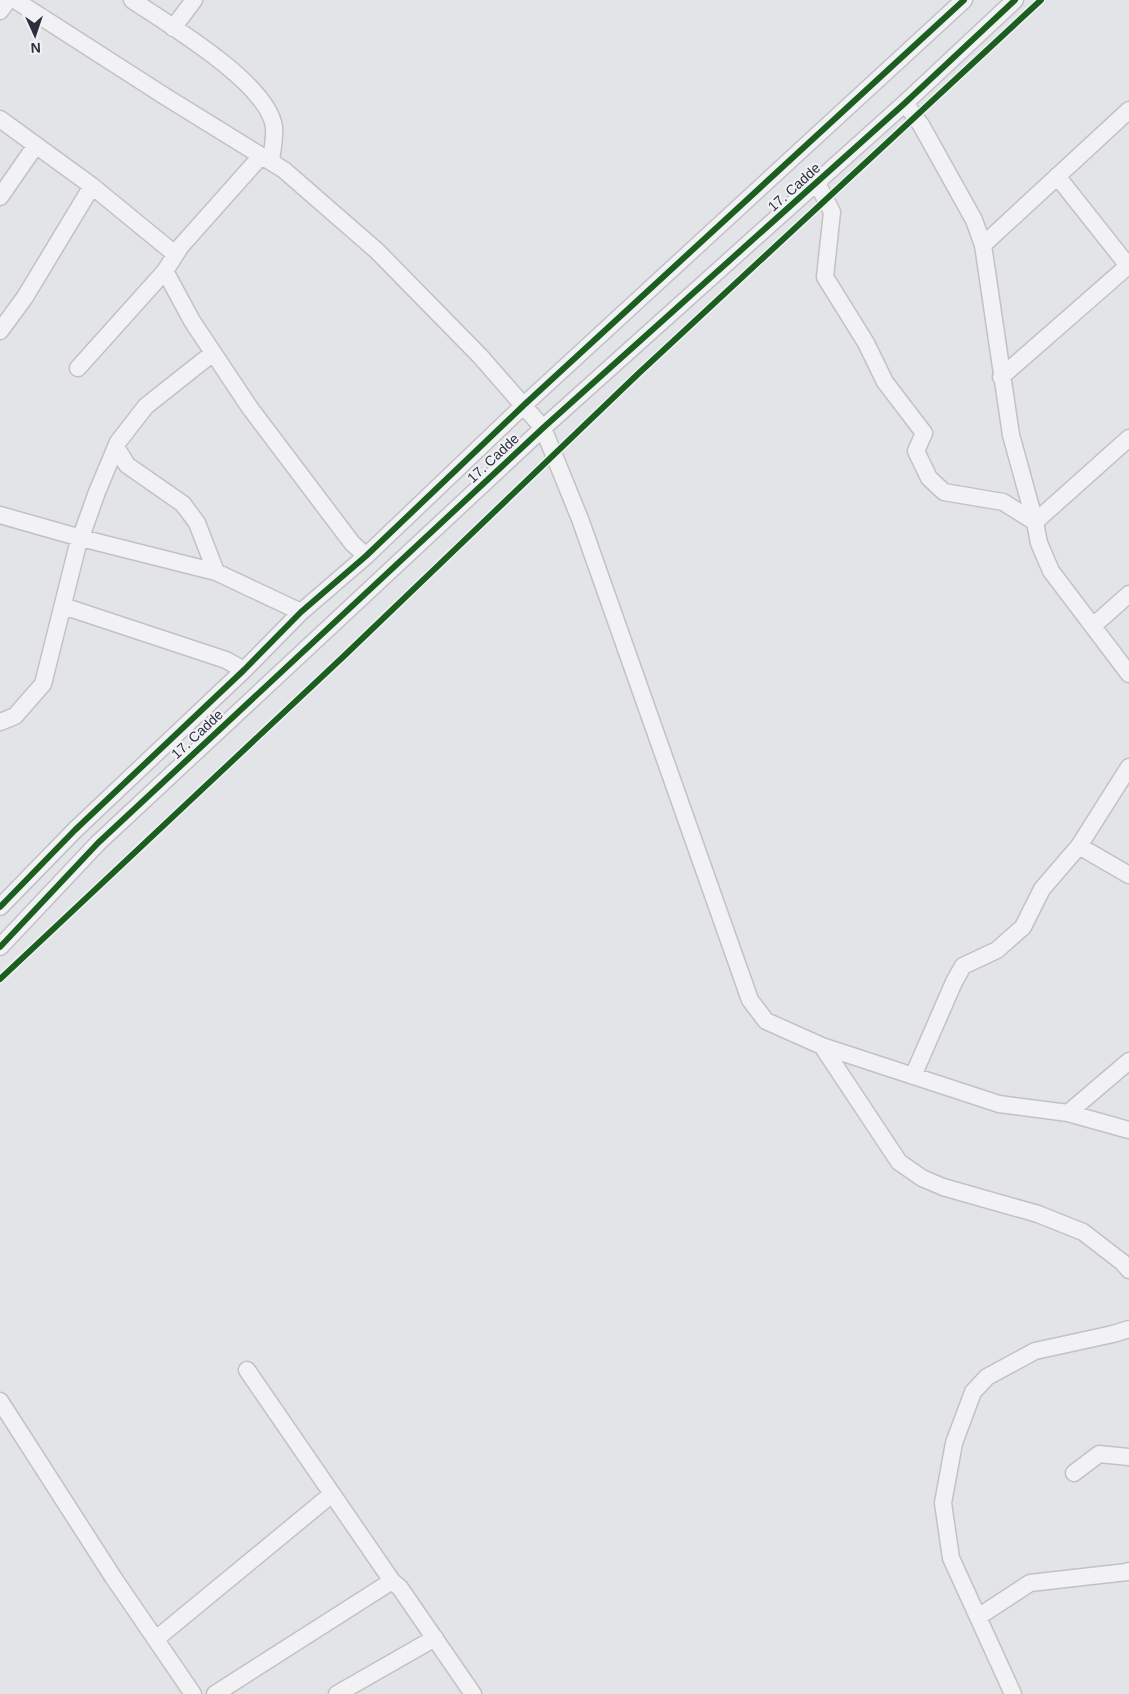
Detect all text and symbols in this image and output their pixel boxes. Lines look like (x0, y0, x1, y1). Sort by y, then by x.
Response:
north arrow (10, 10, 60, 60)
text: N (30, 40, 41, 56)
street label: 17. Cadde (765, 159, 824, 215)
street label: 17. Cadde (464, 430, 522, 486)
street label: 17. Cadde (168, 706, 226, 762)

